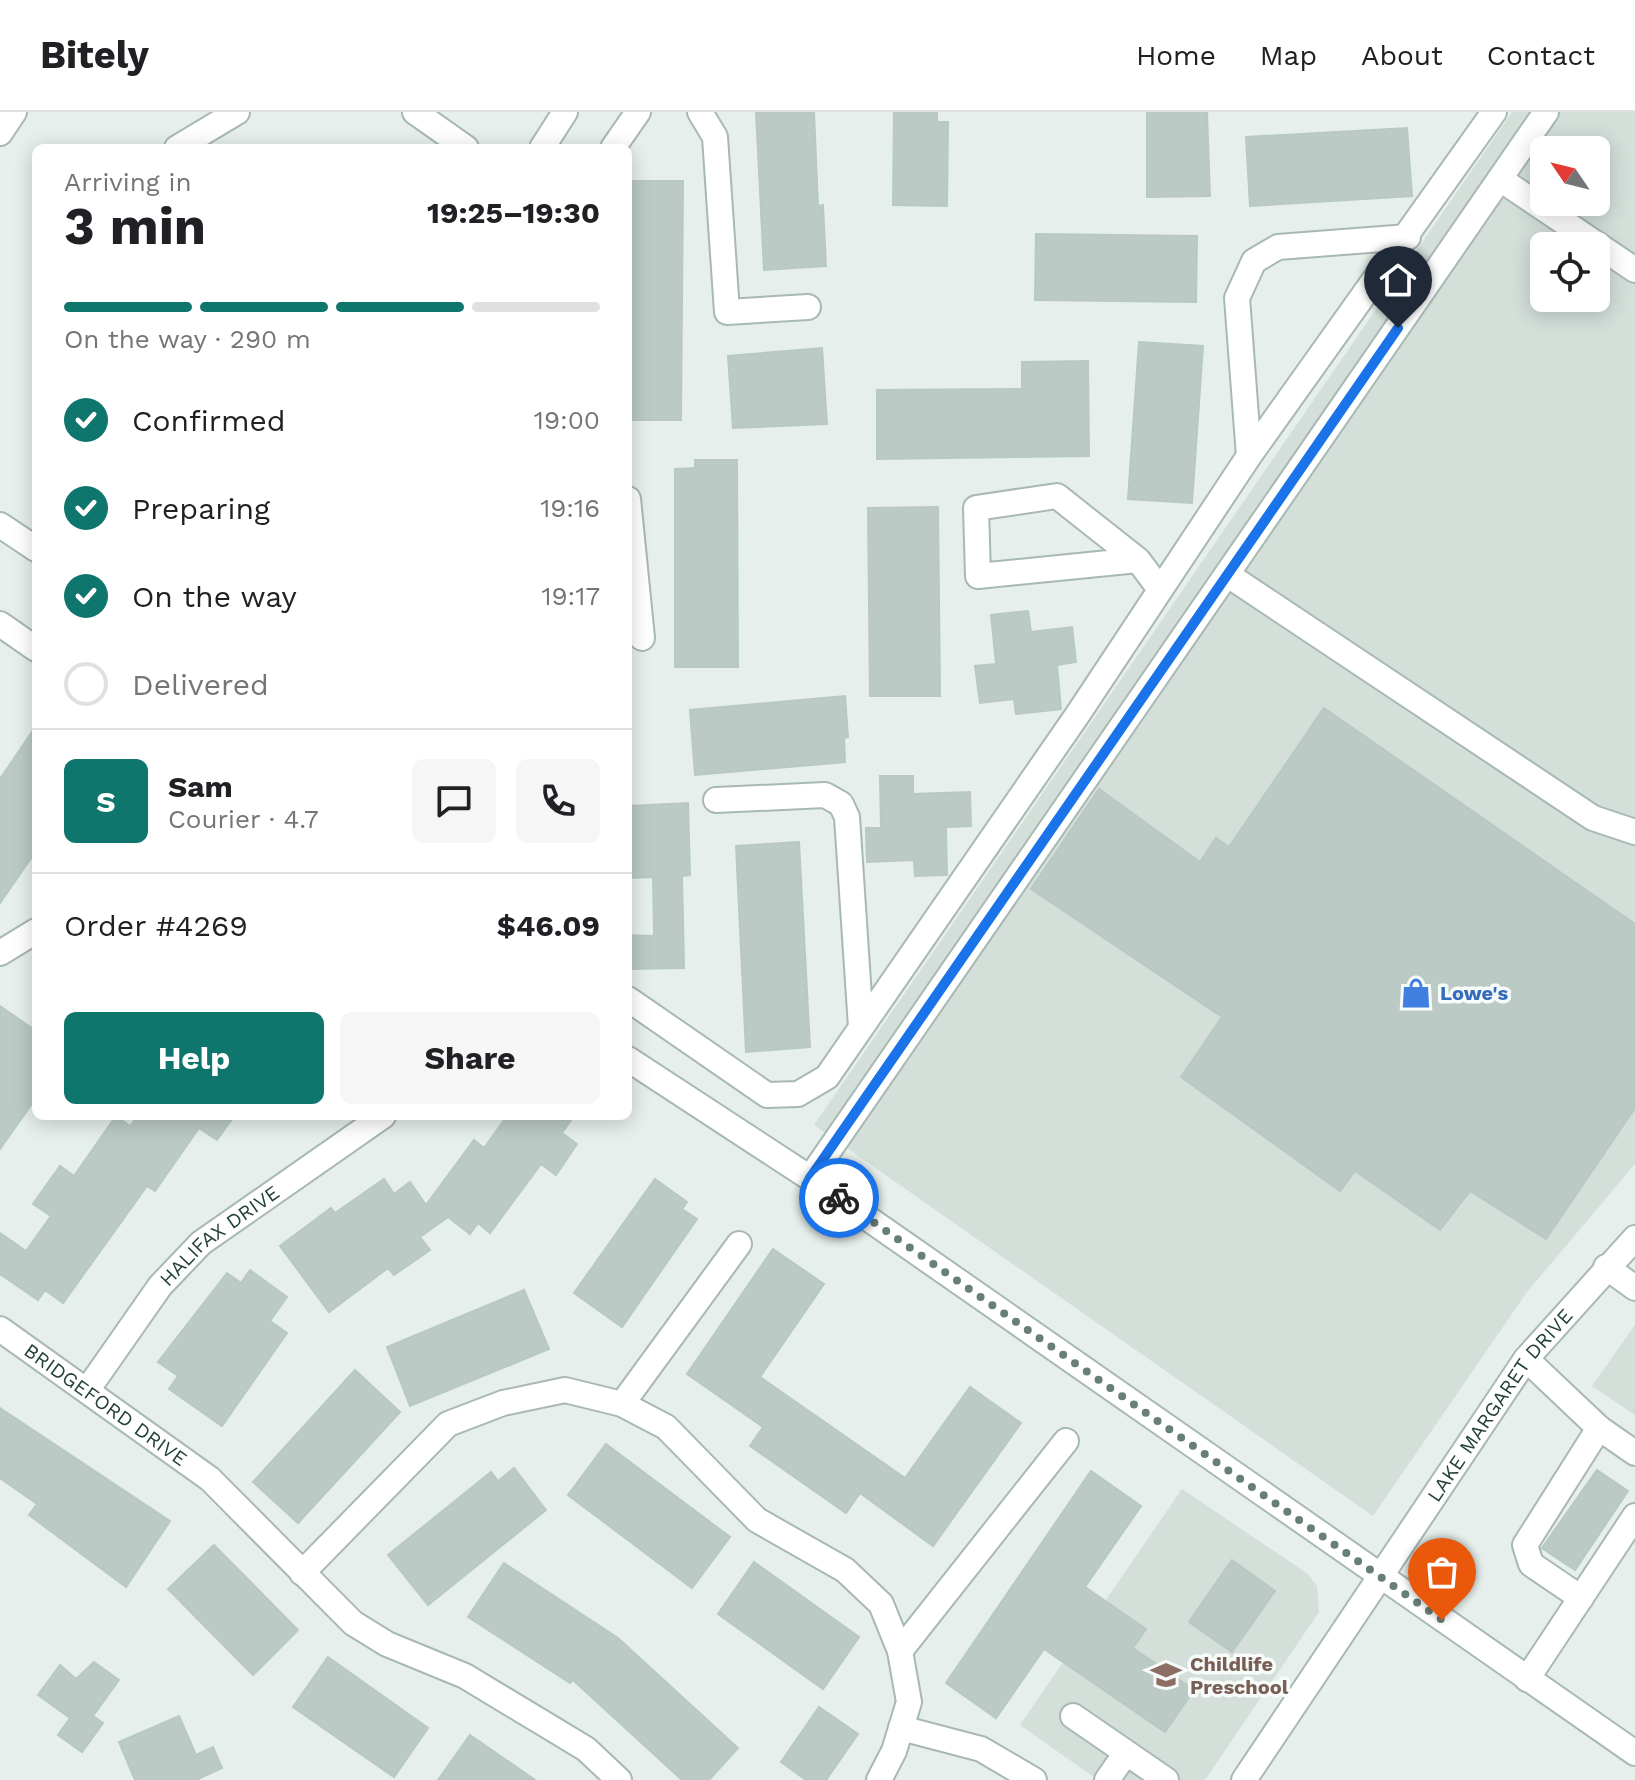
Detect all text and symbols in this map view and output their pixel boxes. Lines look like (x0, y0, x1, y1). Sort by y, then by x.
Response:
text: Bitely (40, 33, 149, 77)
text: Home (1136, 39, 1216, 72)
text: Map (1260, 39, 1317, 72)
text: About (1361, 39, 1443, 72)
text: Contact (1487, 39, 1595, 72)
north arrow (1530, 136, 1610, 216)
map controls (1530, 136, 1610, 312)
text: Arriving in (64, 167, 192, 197)
text: 19:25–19:30 (427, 195, 600, 230)
text: 3 min (64, 196, 206, 257)
button: locate (1530, 232, 1610, 312)
pin (1364, 246, 1432, 328)
icon: home (1376, 258, 1420, 302)
text: On the way · 290 m (64, 324, 311, 354)
icon: check (64, 398, 108, 442)
text: Confirmed (132, 403, 286, 438)
text: 19:00 (534, 405, 600, 435)
icon: check (64, 486, 108, 530)
text: Preparing (132, 491, 270, 526)
text: 19:16 (540, 493, 600, 523)
icon: check (64, 574, 108, 618)
text: On the way (132, 579, 297, 614)
text: 19:17 (541, 581, 600, 611)
text: Delivered (132, 667, 269, 702)
button: chat (412, 759, 496, 843)
button: phone (516, 759, 600, 843)
text: Sam (168, 769, 233, 804)
text: S (96, 784, 116, 819)
text: Courier · 4.7 (168, 804, 318, 834)
text: Order #4269 (64, 908, 248, 943)
text: $46.09 (497, 908, 600, 943)
shop icon: Lowe's (1399, 976, 1433, 1010)
place label: Lowe's (1440, 981, 1508, 1005)
button: Help (64, 1012, 324, 1104)
button: Share (340, 1012, 600, 1104)
courier (799, 1158, 879, 1238)
icon: bike (817, 1176, 861, 1220)
street label: HALIFAX DRIVE (154, 1180, 284, 1291)
street label: LAKE MARGARET DRIVE (1422, 1304, 1578, 1506)
street label: BRIDGEFORD DRIVE (20, 1338, 192, 1471)
pin (1408, 1538, 1476, 1620)
icon: bag (1420, 1550, 1464, 1594)
place label: Childlife Preschool (1190, 1652, 1289, 1699)
school or university icon: Childlife Preschool (1149, 1658, 1183, 1692)

